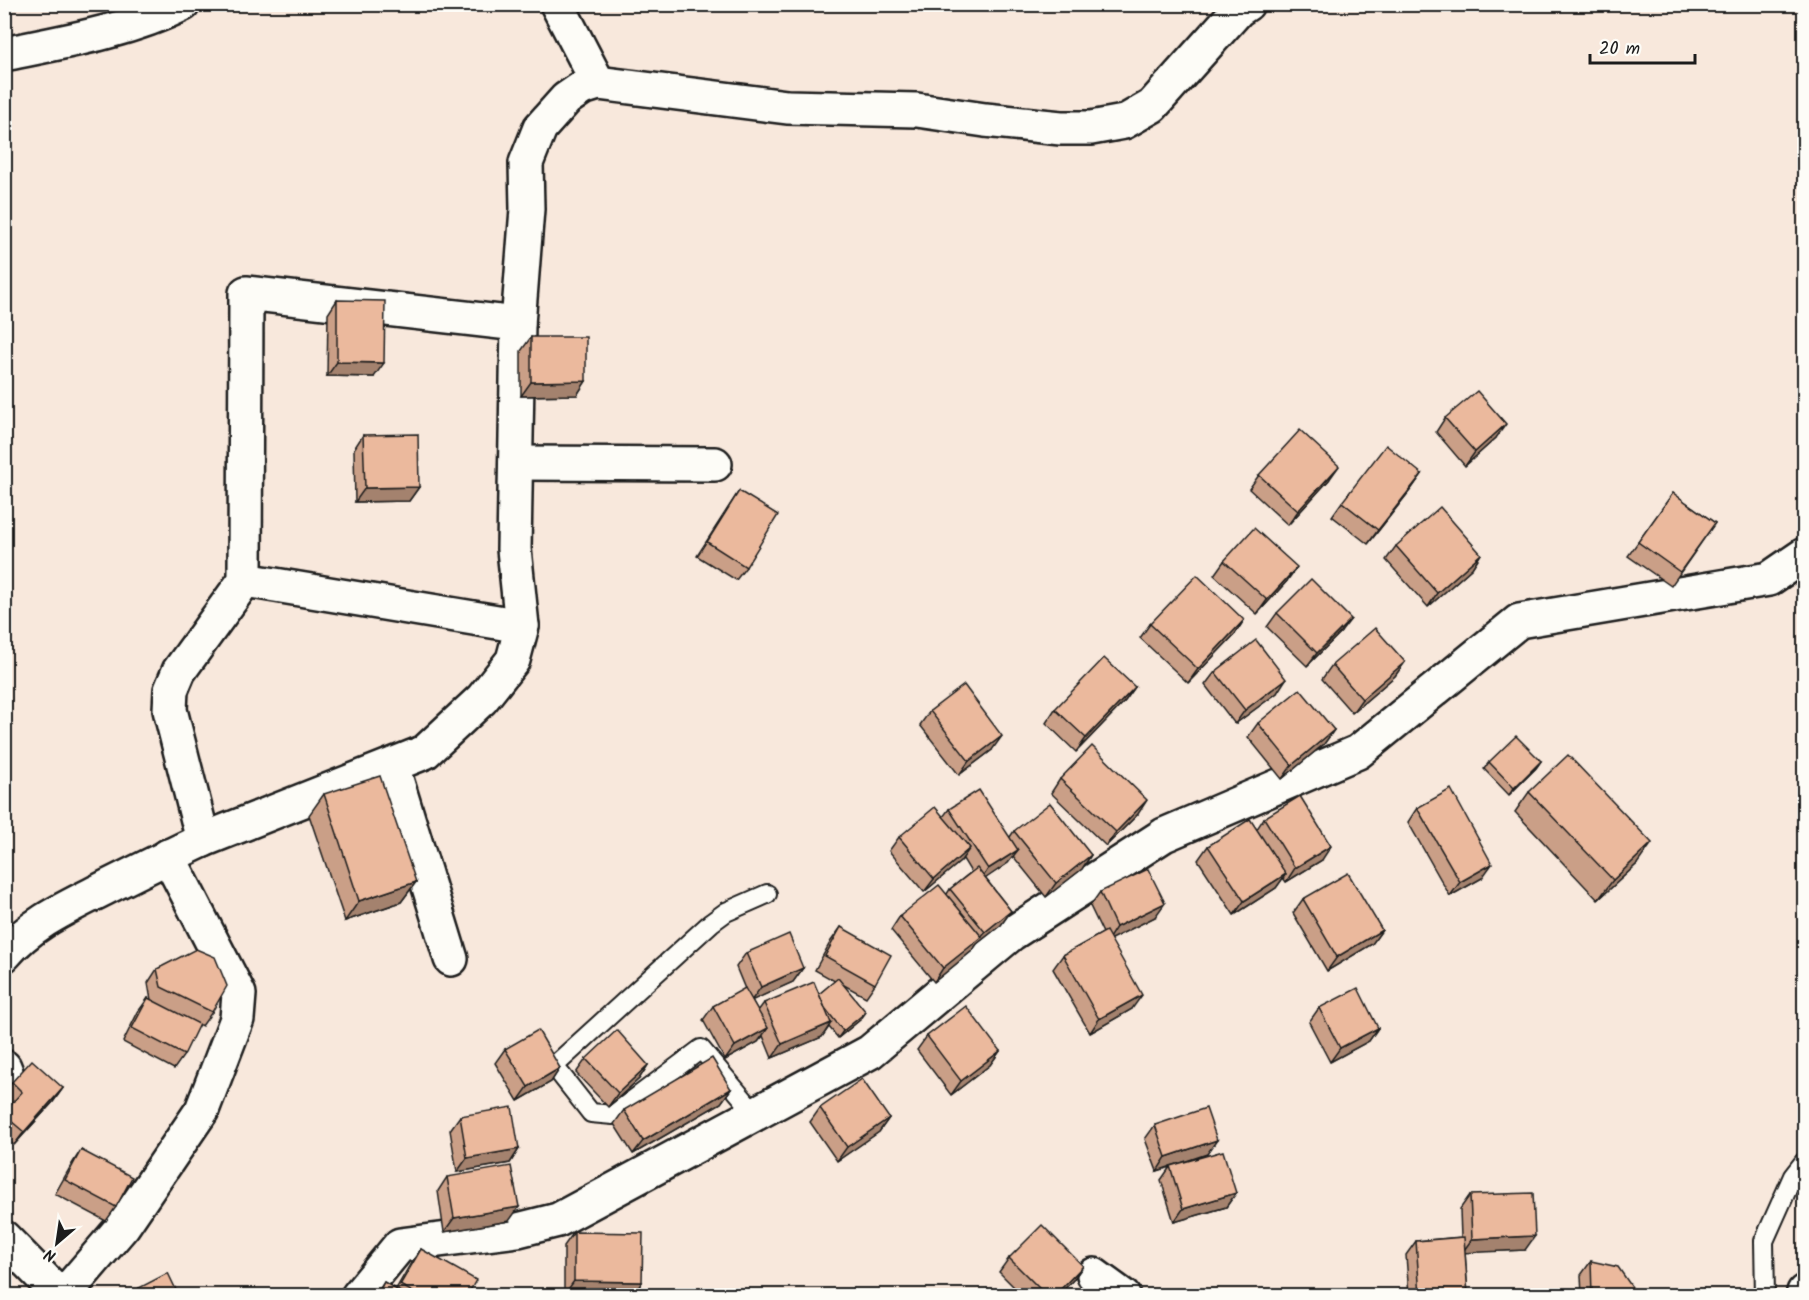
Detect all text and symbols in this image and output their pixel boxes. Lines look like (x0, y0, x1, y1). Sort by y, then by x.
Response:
scale bar (1590, 27, 1695, 65)
text: 20 m (1599, 35, 1640, 64)
north arrow (27, 1213, 87, 1273)
text: N (40, 1241, 61, 1268)

